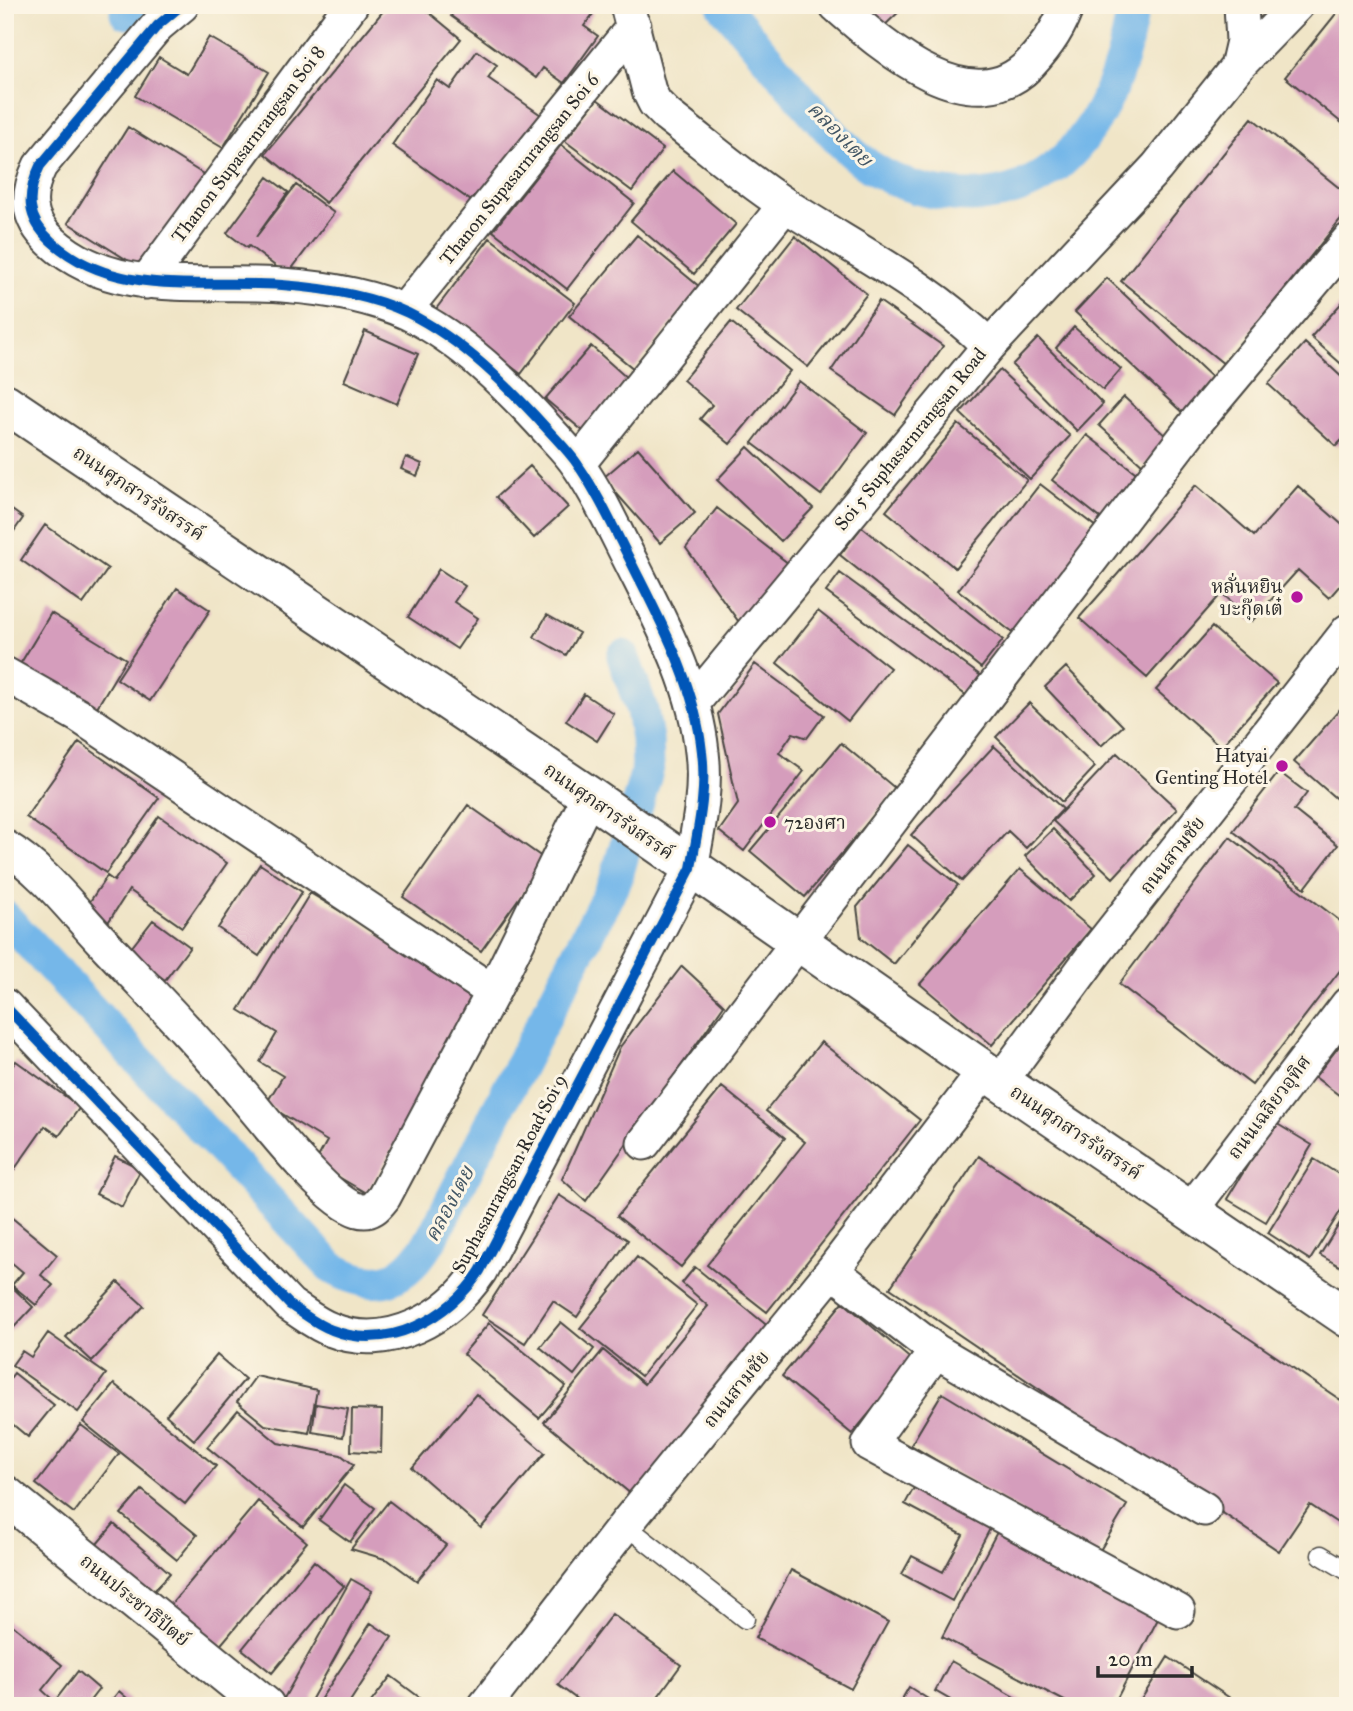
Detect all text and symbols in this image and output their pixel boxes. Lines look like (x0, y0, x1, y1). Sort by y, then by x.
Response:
street label: Thanon Supasarnrangsan Soi 8 (166, 41, 330, 248)
street label: Thanon Supasarnrangsan Soi 6 (434, 67, 605, 270)
water label: คลองเตย (802, 96, 879, 173)
street label: Soi 5 Suphasarnrangsan Road (829, 343, 992, 536)
street label: ถนนศุภสารรังสรรค์ (68, 441, 209, 546)
place label: หลั่นหยิน บะกุ๊ดเต๋ (1211, 572, 1283, 621)
marker: หลั่นหยิน บะกุ๊ดเต๋ (1289, 589, 1305, 605)
place label: Hatyai Genting Hotel (1155, 744, 1269, 790)
street label: ถนนศุภสารรังสรรค์ (539, 758, 678, 865)
marker: Hatyai Genting Hotel (1274, 758, 1290, 774)
place label: 72องศา (784, 811, 846, 834)
street label: ถนนสามชัย (1134, 811, 1210, 899)
marker: 72องศา (762, 814, 778, 830)
street label: ถนนเฉลียวอุทิศ (1222, 1051, 1316, 1164)
street label: Suphasanrangsan Road Soi 9 (447, 1070, 572, 1278)
street label: ถนนศุภสารรังสรรค์ (1005, 1080, 1146, 1185)
water label: คลองเตย (418, 1161, 480, 1246)
street label: ถนนสามชัย (698, 1346, 774, 1432)
street label: ถนนประชาธิปัตย์ (76, 1549, 194, 1651)
scale bar (1098, 1634, 1192, 1678)
text: 20 m (1108, 1646, 1153, 1672)

